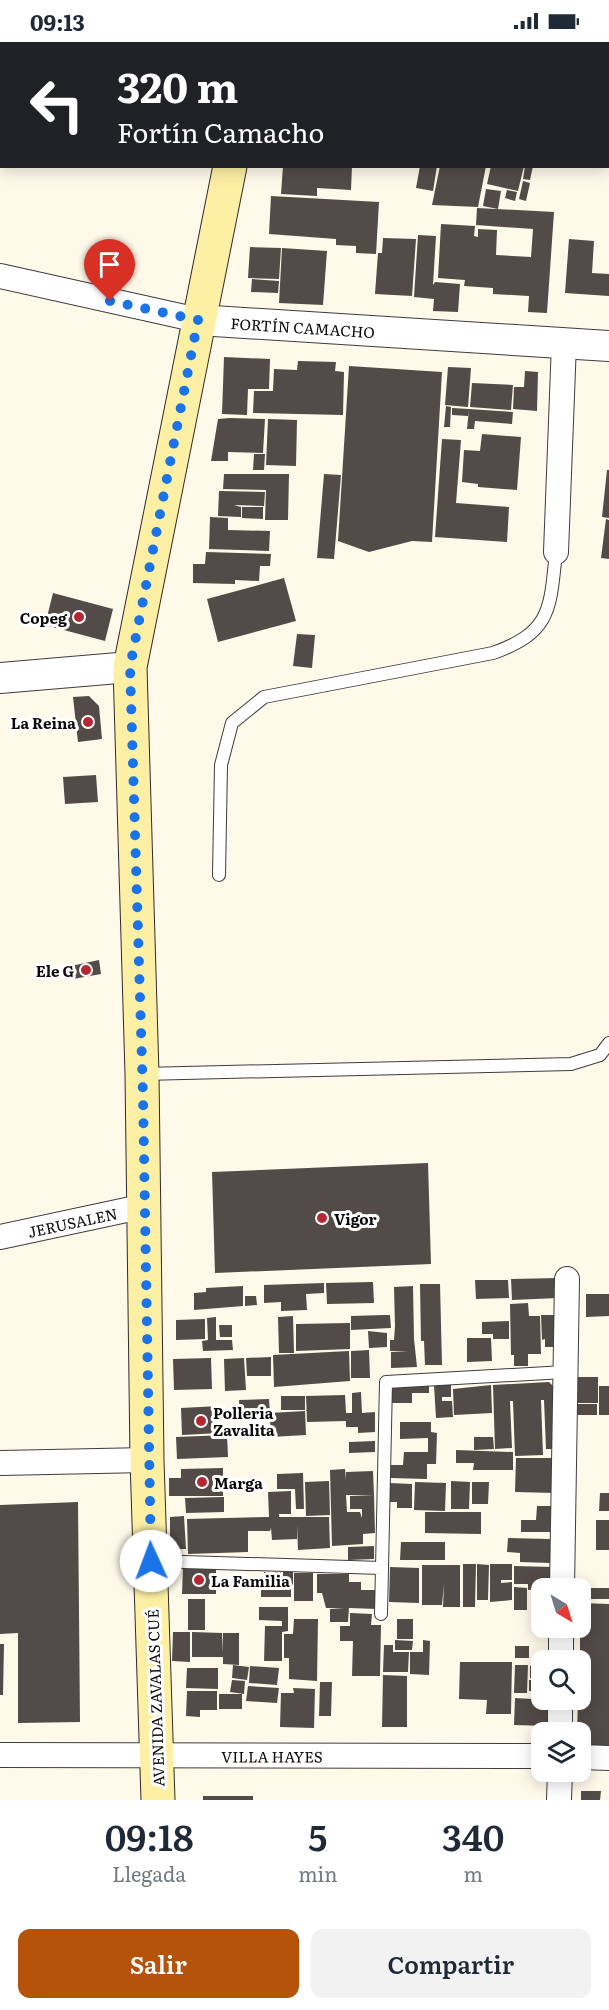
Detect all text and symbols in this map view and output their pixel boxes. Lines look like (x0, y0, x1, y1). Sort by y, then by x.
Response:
text: 09:13 (30, 5, 85, 38)
text: 320 m (117, 54, 238, 116)
icon: left (18, 66, 96, 144)
text: Fortín Camacho (117, 111, 324, 151)
pin (84, 239, 135, 301)
icon: arrive (93, 248, 126, 281)
street label: FORTÍN CAMACHO (230, 311, 376, 343)
place label: Copeg (20, 606, 68, 629)
marker: Copeg (72, 610, 86, 624)
place label: La Reina (11, 711, 76, 734)
marker: La Reina (81, 715, 95, 729)
place label: Ele G (36, 959, 74, 982)
marker: Ele G (79, 963, 93, 977)
street label: JERUSALEN (25, 1201, 119, 1242)
place label: Vigor (334, 1207, 377, 1230)
marker: Vigor (315, 1211, 329, 1225)
place label: Polleria Zavalita (213, 1401, 275, 1441)
marker: Polleria Zavalita (194, 1414, 208, 1428)
place label: Marga (214, 1471, 263, 1494)
marker: Marga (195, 1475, 209, 1489)
position arrow (119, 1529, 183, 1593)
place label: La Familia (211, 1569, 290, 1592)
marker: La Familia (192, 1573, 206, 1587)
north arrow (531, 1578, 591, 1638)
map controls (531, 1578, 591, 1782)
street label: AVENIDA ZAVALAS CUÉ (140, 1609, 170, 1787)
button: search (531, 1650, 591, 1710)
button: layers (531, 1722, 591, 1782)
street label: VILLA HAYES (221, 1744, 323, 1767)
text: 09:18 (105, 1809, 194, 1862)
text: 5 (308, 1809, 327, 1862)
text: 340 (442, 1809, 504, 1862)
text: Llegada (112, 1858, 186, 1888)
text: min (298, 1858, 337, 1888)
text: m (464, 1858, 483, 1888)
button: Salir (18, 1929, 299, 1998)
button: Compartir (311, 1929, 591, 1998)

